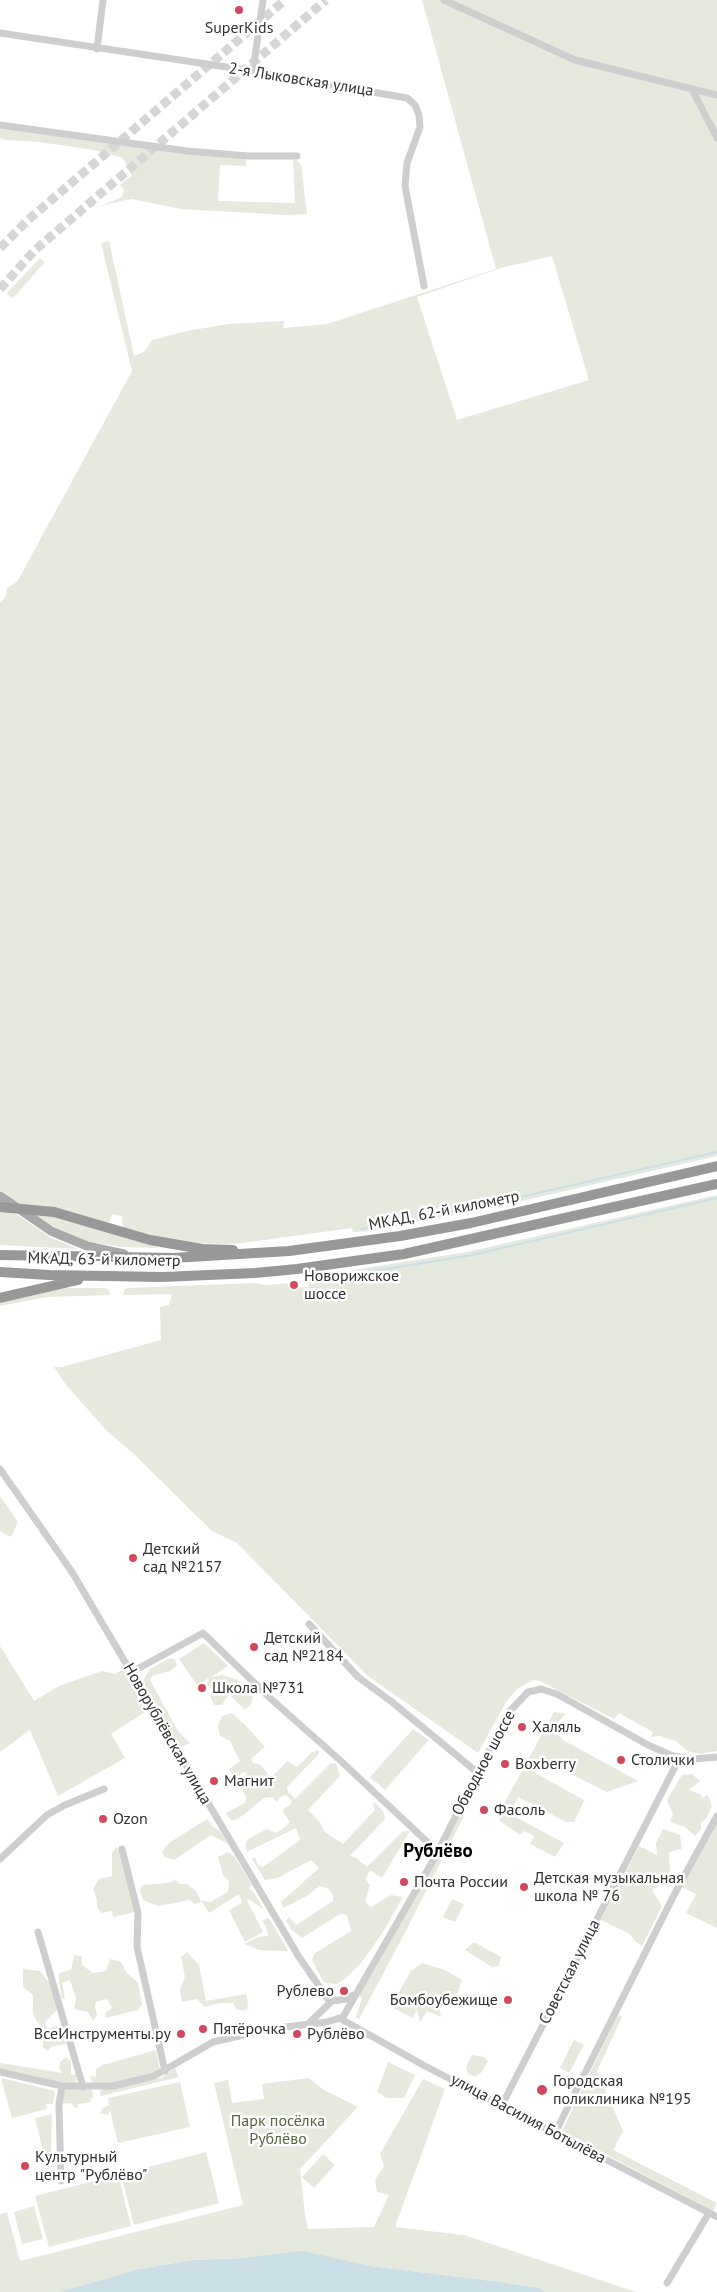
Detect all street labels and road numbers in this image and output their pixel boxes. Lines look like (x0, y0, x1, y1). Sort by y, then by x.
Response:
street label: 2-я Лыковская улица (227, 59, 375, 101)
street label: МКАД, 62-й километр (367, 1187, 521, 1235)
street label: МКАД, 63-й километр (27, 1249, 181, 1271)
street label: Новорублёвская улица (119, 1660, 215, 1808)
street label: Обводное шоссе (448, 1707, 520, 1819)
street label: Советская улица (535, 1917, 605, 2027)
street label: улица Василия Ботылёва (447, 2070, 609, 2168)

